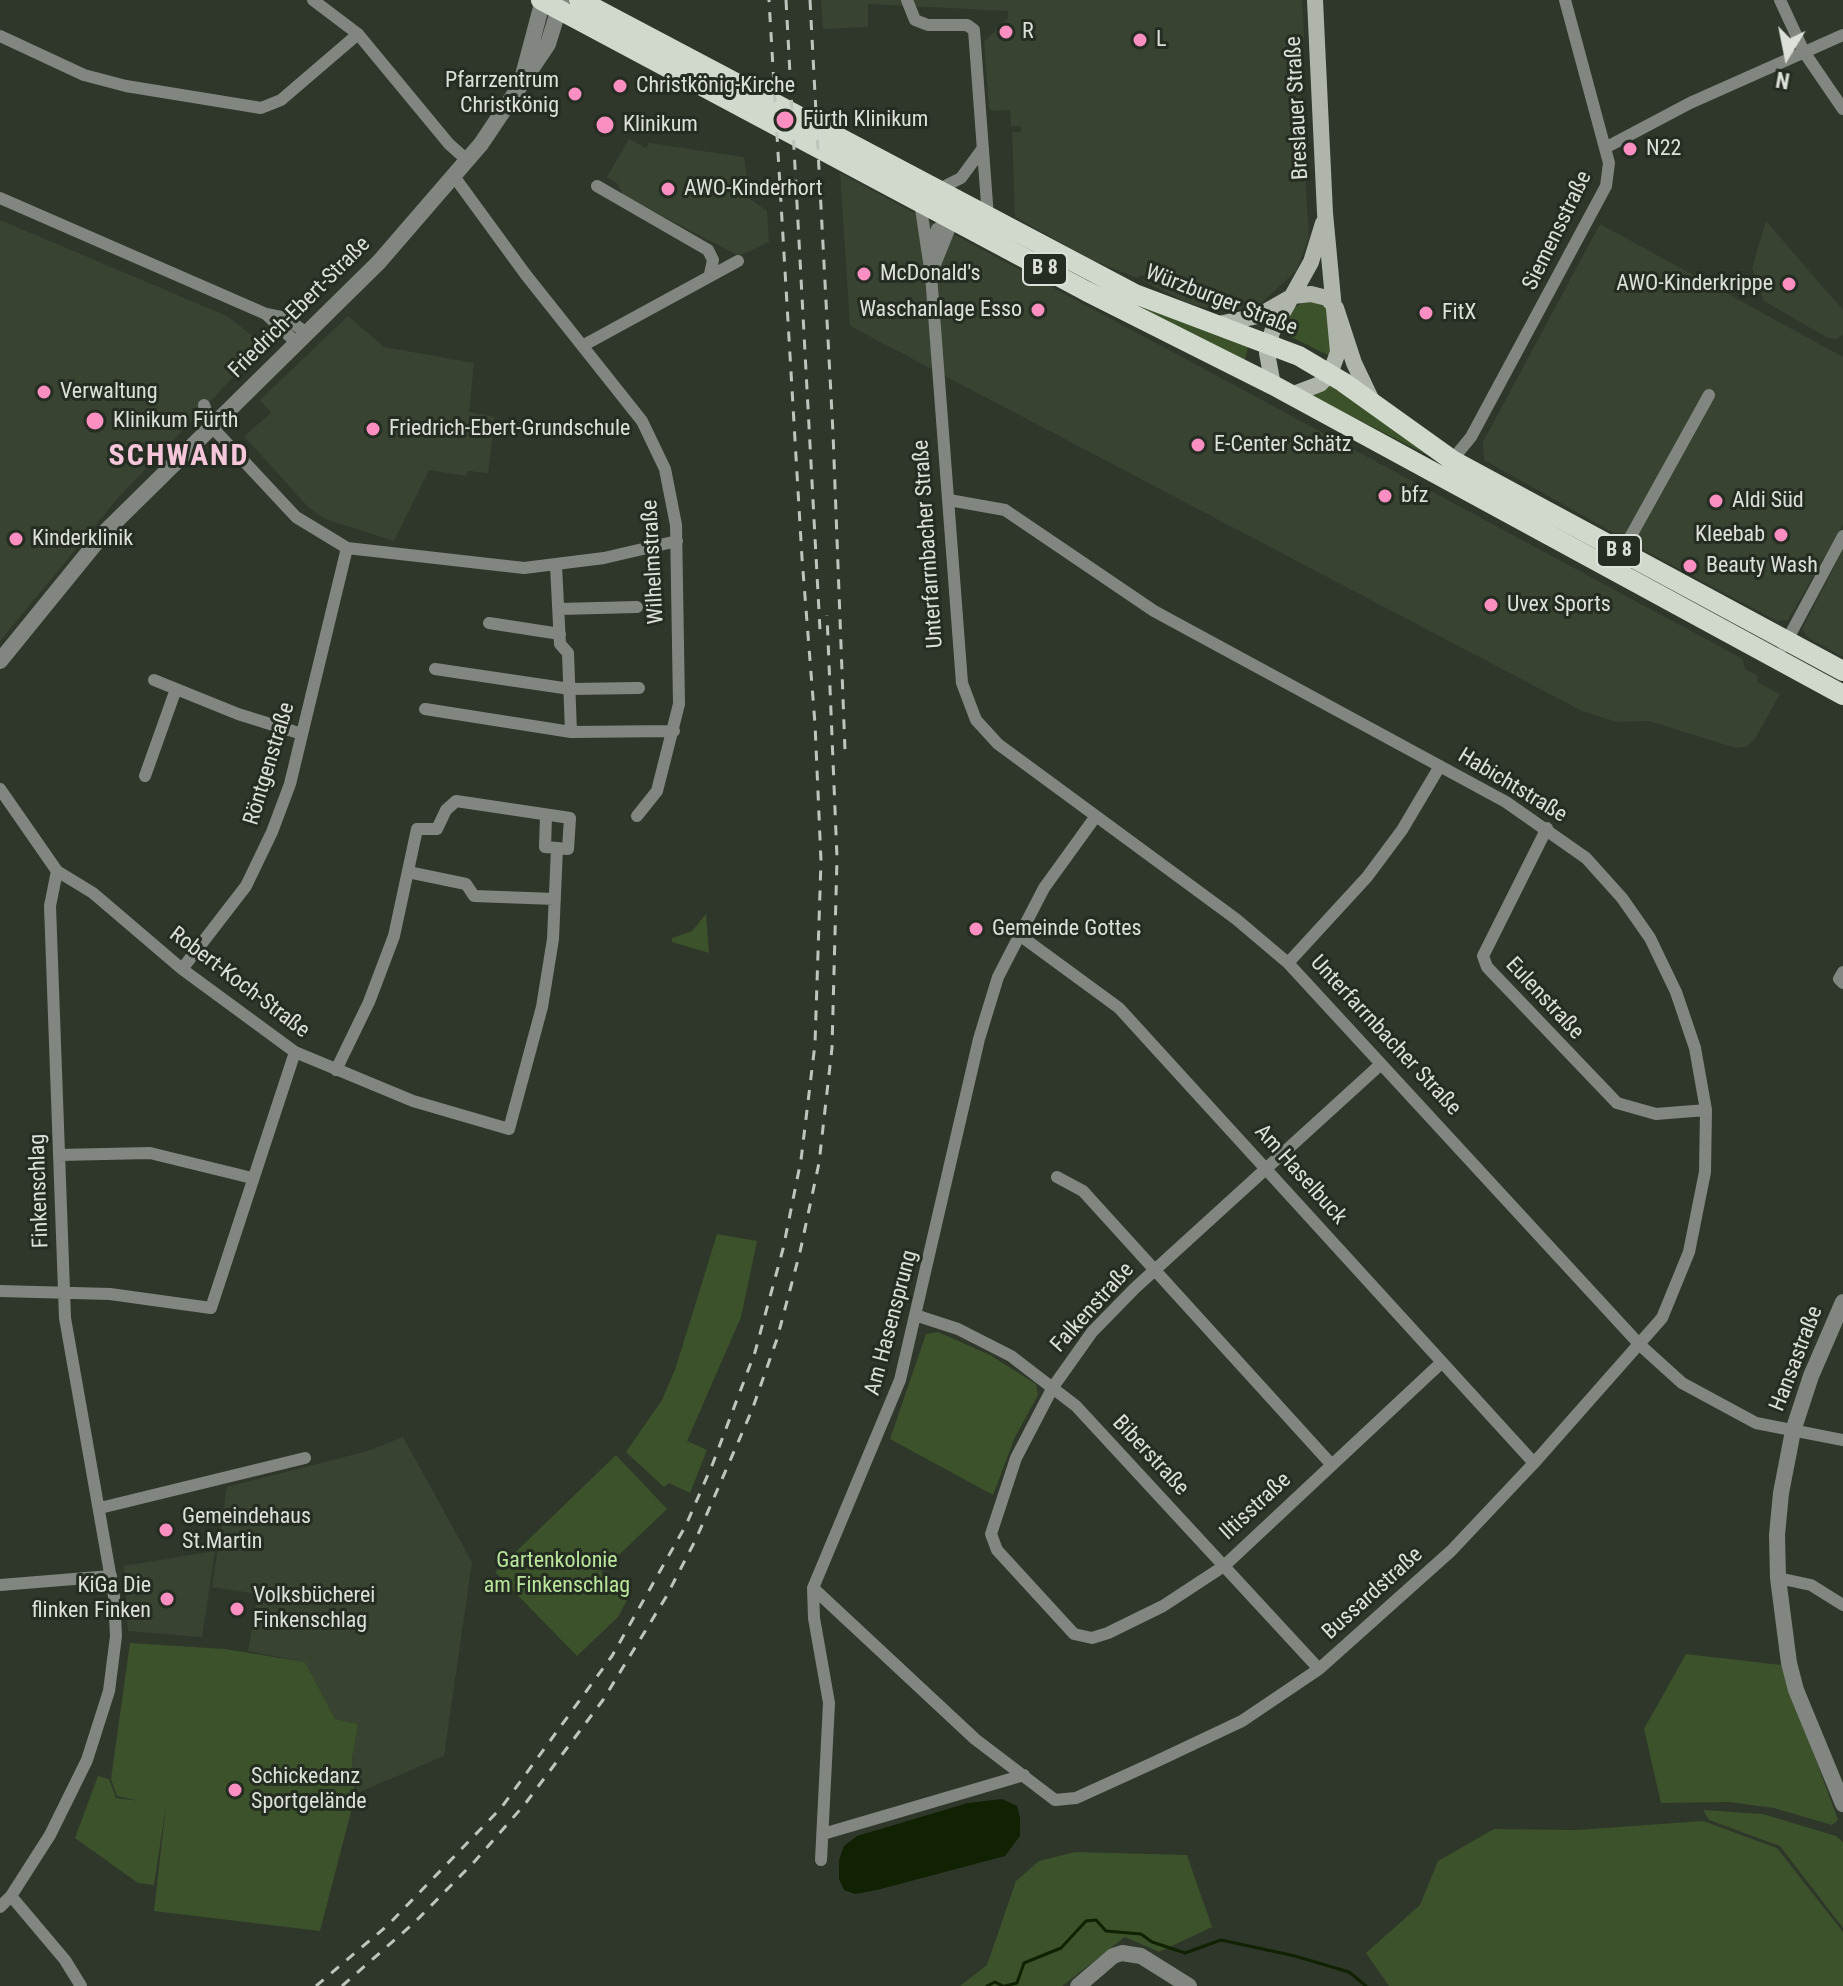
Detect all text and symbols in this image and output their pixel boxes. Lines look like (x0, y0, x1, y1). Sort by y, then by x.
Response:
north arrow (1747, 16, 1827, 96)
place label: R (1022, 19, 1034, 45)
marker: R (997, 23, 1015, 41)
place label: L (1156, 27, 1166, 53)
marker: L (1131, 31, 1149, 49)
street label: Breslauer Straße (1281, 36, 1315, 180)
text: N (1774, 67, 1792, 94)
place label: Pfarrzentrum Christkönig (445, 68, 559, 120)
place label: Christkönig-Kirche (636, 73, 795, 99)
marker: Christkönig-Kirche (611, 77, 629, 95)
marker: Pfarrzentrum Christkönig (566, 85, 584, 103)
place label: Fürth Klinikum (803, 107, 928, 133)
marker: Fürth Klinikum (774, 109, 796, 131)
place label: Klinikum (623, 112, 698, 138)
marker: Klinikum (594, 114, 616, 136)
place label: N22 (1646, 136, 1681, 162)
marker: N22 (1621, 140, 1639, 158)
street label: Siemensstraße (1518, 167, 1598, 295)
place label: AWO-Kinderhort (684, 176, 822, 202)
marker: AWO-Kinderhort (659, 180, 677, 198)
street label: Friedrich-Ebert-Straße (224, 232, 376, 384)
road number: B 8 (1023, 253, 1067, 285)
street label: Würzburger Straße (1141, 260, 1301, 342)
place label: McDonald's (880, 261, 981, 287)
marker: McDonald's (855, 265, 873, 283)
place label: AWO-Kinderkrippe (1616, 271, 1773, 297)
marker: AWO-Kinderkrippe (1780, 275, 1798, 293)
place label: Waschanlage Esso (859, 297, 1022, 323)
place label: FitX (1442, 300, 1476, 326)
marker: Waschanlage Esso (1029, 301, 1047, 319)
marker: FitX (1417, 304, 1435, 322)
place label: Verwaltung (60, 379, 158, 405)
marker: Verwaltung (35, 383, 53, 401)
place label: Klinikum Fürth (113, 408, 238, 434)
marker: Klinikum Fürth (84, 410, 106, 432)
place label: Friedrich-Ebert-Grundschule (389, 416, 630, 442)
marker: Friedrich-Ebert-Grundschule (364, 420, 382, 438)
place label: E-Center Schätz (1214, 432, 1351, 458)
marker: E-Center Schätz (1189, 436, 1207, 454)
district label: SCHWAND (109, 439, 249, 475)
street label: Unterfarrnbacher Straße (909, 439, 949, 649)
place label: bfz (1401, 483, 1428, 509)
marker: bfz (1376, 487, 1394, 505)
place label: Aldi Süd (1732, 488, 1804, 514)
marker: Aldi Süd (1707, 492, 1725, 510)
street label: Wilhelmstraße (638, 499, 670, 625)
place label: Kleebab (1695, 522, 1765, 548)
place label: Kinderklinik (32, 526, 133, 552)
marker: Kleebab (1772, 526, 1790, 544)
marker: Kinderklinik (7, 530, 25, 548)
road number: B 8 (1597, 535, 1641, 567)
place label: Beauty Wash (1706, 553, 1818, 579)
marker: Beauty Wash (1681, 557, 1699, 575)
place label: Uvex Sports (1507, 592, 1611, 618)
marker: Uvex Sports (1482, 596, 1500, 614)
street label: Röntgenstraße (239, 699, 301, 829)
street label: Habichtstraße (1453, 743, 1571, 829)
place label: Gemeinde Gottes (992, 916, 1142, 942)
marker: Gemeinde Gottes (967, 920, 985, 938)
street label: Robert-Koch-Straße (164, 922, 314, 1044)
street label: Unterfarrnbacher Straße (1304, 951, 1466, 1121)
street label: Eulenstraße (1499, 952, 1589, 1046)
street label: Am Haselbuck (1248, 1120, 1352, 1230)
street label: Finkenschlag (25, 1133, 55, 1249)
street label: Am Hasensprung (860, 1248, 924, 1398)
street label: Falkenstraße (1046, 1258, 1140, 1358)
street label: Hansastraße (1765, 1303, 1829, 1415)
street label: Biberstraße (1106, 1410, 1194, 1502)
street label: Iltisstraße (1215, 1468, 1297, 1546)
place label: Gemeindehaus St.Martin (182, 1504, 311, 1556)
marker: Gemeindehaus St.Martin (157, 1521, 175, 1539)
street label: Bussardstraße (1317, 1542, 1429, 1646)
park label: Gartenkolonie am Finkenschlag (484, 1548, 630, 1600)
place label: KiGa Die flinken Finken (32, 1573, 151, 1624)
place label: Volksbücherei Finkenschlag (253, 1583, 375, 1634)
marker: KiGa Die flinken Finken (158, 1590, 176, 1608)
marker: Volksbücherei Finkenschlag (228, 1600, 246, 1618)
place label: Schickedanz Sportgelände (251, 1764, 367, 1816)
marker: Schickedanz Sportgelände (226, 1781, 244, 1799)

